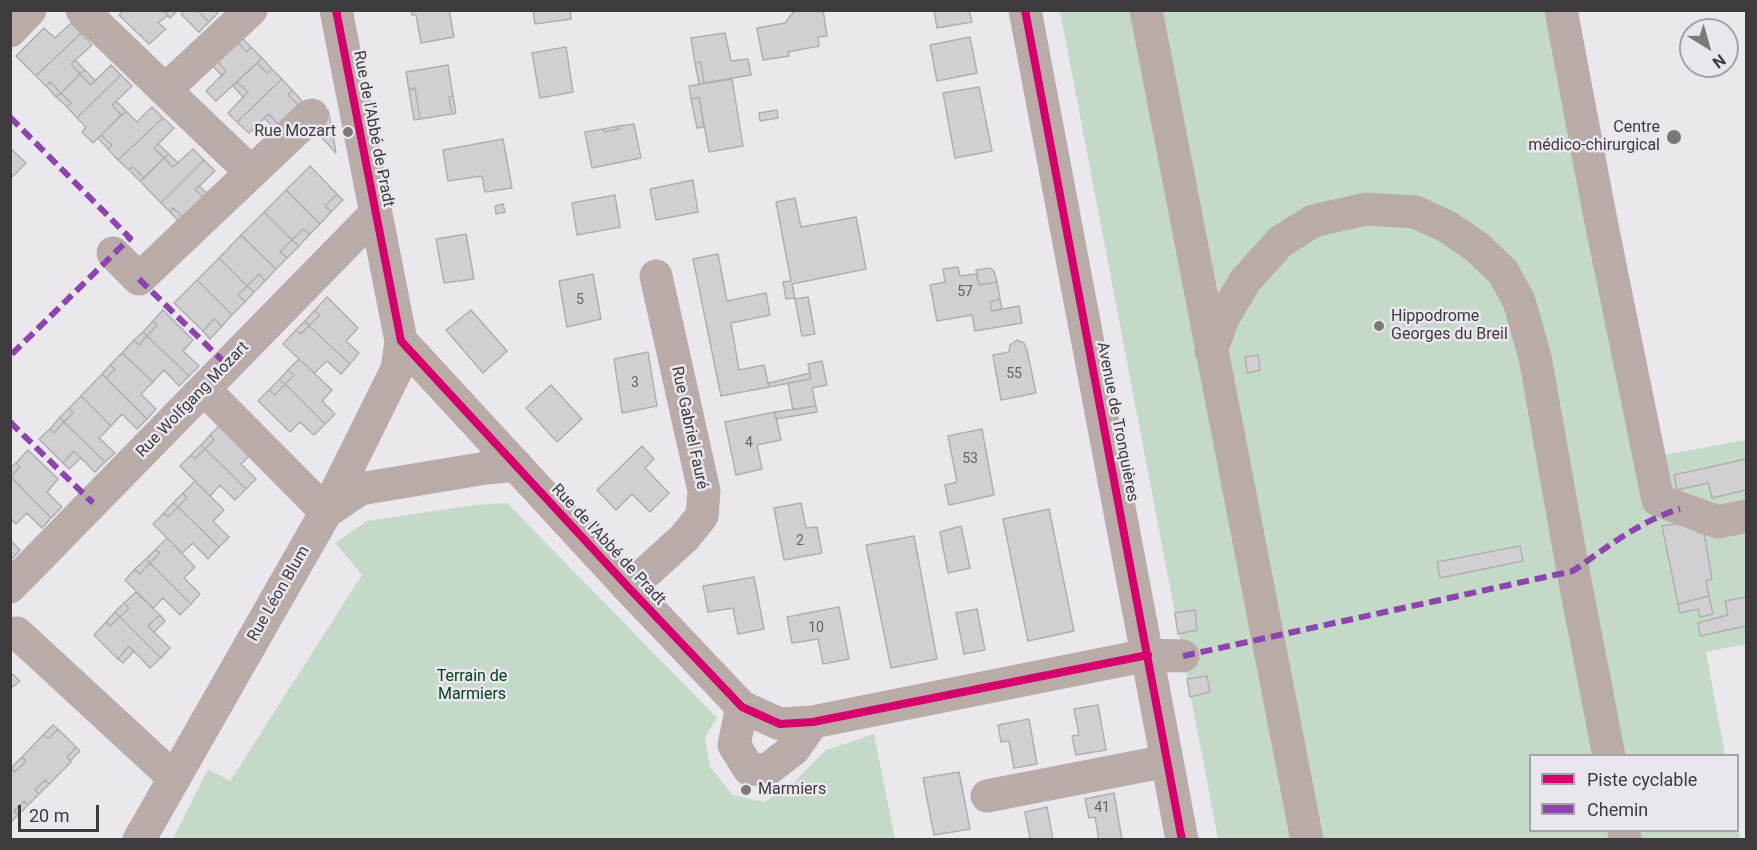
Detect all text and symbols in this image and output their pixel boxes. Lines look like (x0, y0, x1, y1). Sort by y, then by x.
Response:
north arrow (1679, 18, 1739, 78)
street label: Rue de l'Abbé de Pradt (348, 49, 398, 209)
text: N (1709, 50, 1729, 72)
place label: Centre médico-chirurgical (1528, 118, 1660, 156)
place label: Rue Mozart (254, 122, 336, 142)
marker: Rue Mozart (341, 125, 355, 139)
marker: Centre médico-chirurgical (1665, 128, 1683, 146)
house number: 57 (957, 284, 973, 300)
house number: 5 (576, 292, 584, 308)
place label: Hippodrome Georges du Breil (1391, 307, 1508, 345)
marker: Hippodrome Georges du Breil (1372, 319, 1386, 333)
street label: Rue Wolfgang Mozart (133, 338, 253, 462)
street label: Avenue de Tronquières (1092, 341, 1142, 503)
street label: Rue Gabriel Fauré (667, 365, 711, 491)
house number: 55 (1006, 366, 1022, 382)
house number: 3 (631, 375, 639, 391)
house number: 4 (745, 435, 753, 451)
house number: 53 (962, 451, 978, 467)
street label: Rue de l'Abbé de Pradt (547, 480, 669, 610)
house number: 2 (796, 533, 804, 549)
street label: Rue Léon Blum (244, 543, 314, 645)
house number: 10 (808, 620, 824, 636)
park label: Terrain de Marmiers (437, 667, 507, 705)
legend (1529, 754, 1739, 832)
text: Piste cyclable (1587, 769, 1697, 790)
place label: Marmiers (758, 780, 826, 800)
marker: Marmiers (739, 783, 753, 797)
scale bar (21, 793, 102, 831)
text: Chemin (1587, 799, 1648, 820)
house number: 41 (1094, 800, 1110, 816)
text: 20 m (29, 805, 69, 826)

